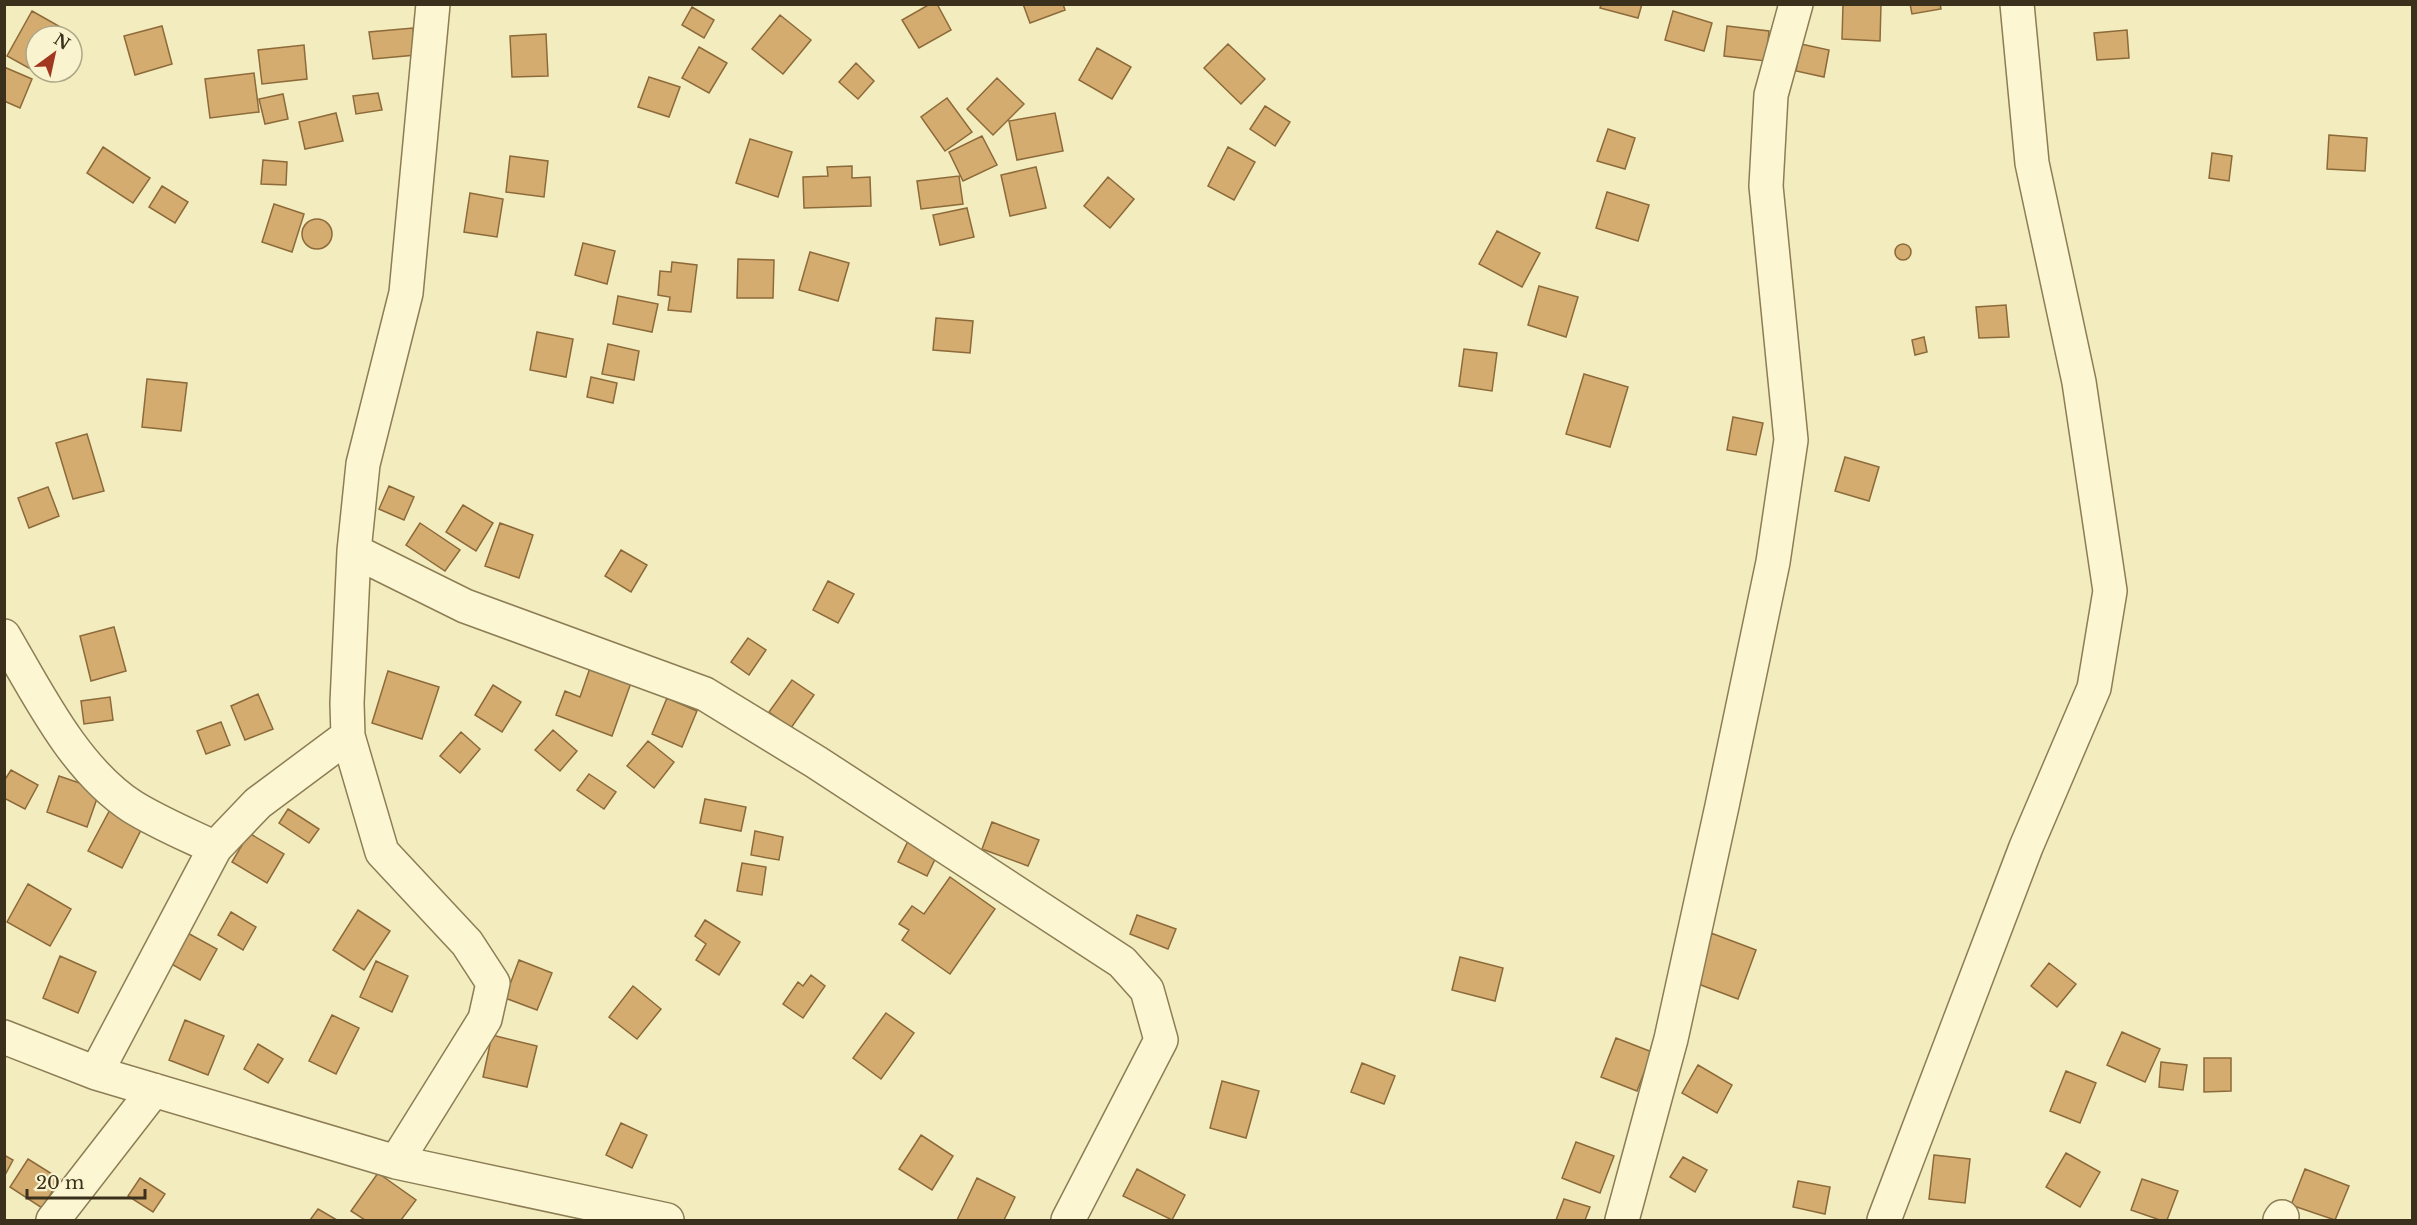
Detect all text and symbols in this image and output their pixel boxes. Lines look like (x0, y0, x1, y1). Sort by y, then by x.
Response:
north arrow (24, 24, 84, 84)
text: N (50, 29, 74, 54)
scale bar (27, 1162, 146, 1200)
text: 20 m (36, 1172, 84, 1194)

